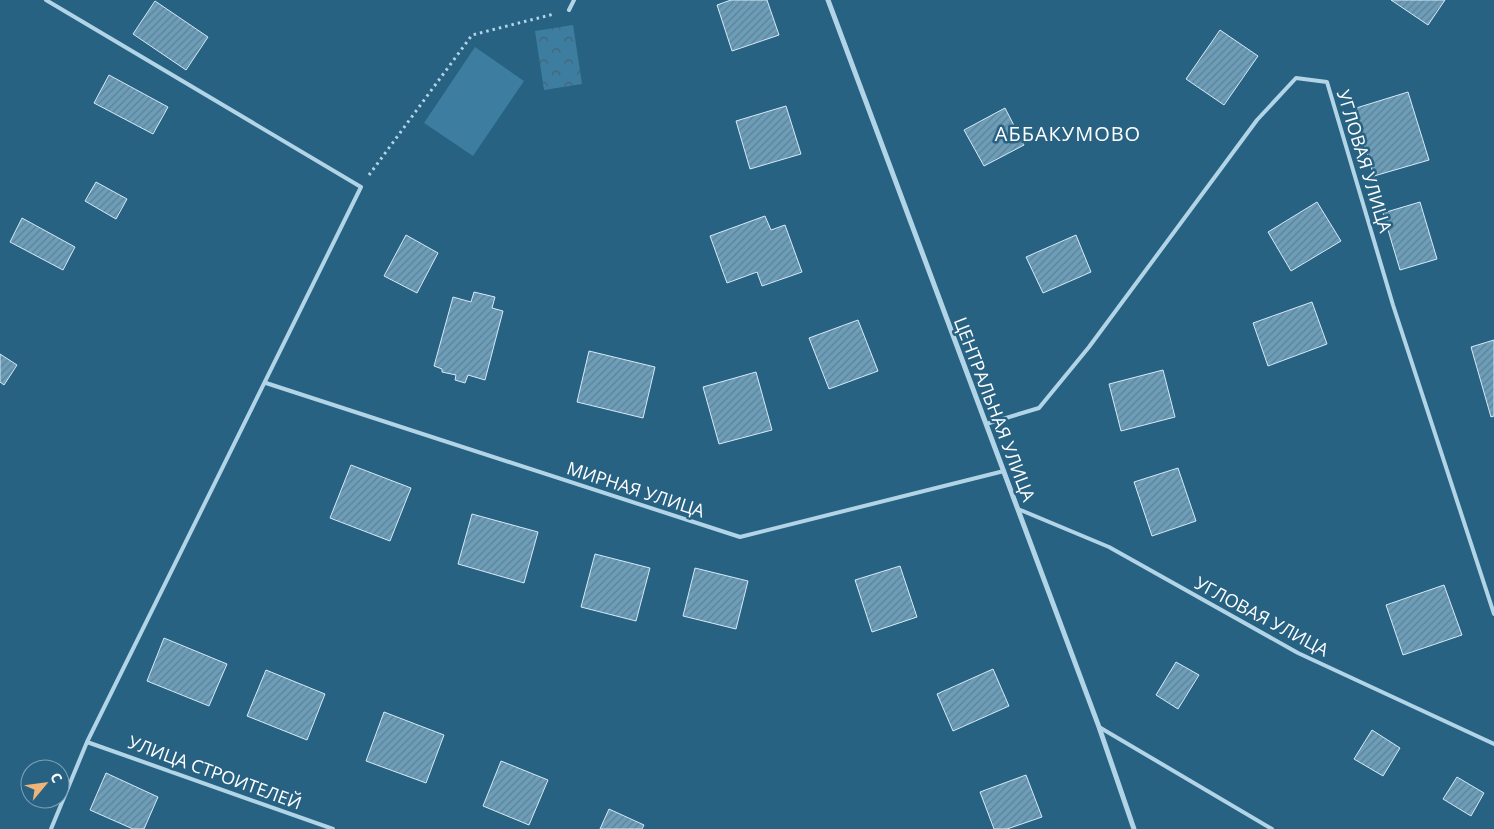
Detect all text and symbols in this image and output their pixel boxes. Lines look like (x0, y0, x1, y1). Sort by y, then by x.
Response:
street label: УГЛОВАЯ УЛИЦА (1332, 87, 1398, 236)
district label: АББАКУМОВО (995, 120, 1141, 147)
street label: ЦЕНТРАЛЬНАЯ УЛИЦА (949, 313, 1041, 505)
street label: МИРНАЯ УЛИЦА (564, 455, 709, 523)
street label: УГЛОВАЯ УЛИЦА (1191, 571, 1334, 662)
street label: УЛИЦА СТРОИТЕЛЕЙ (125, 729, 305, 815)
north arrow (20, 759, 70, 809)
text: С (46, 769, 67, 786)

